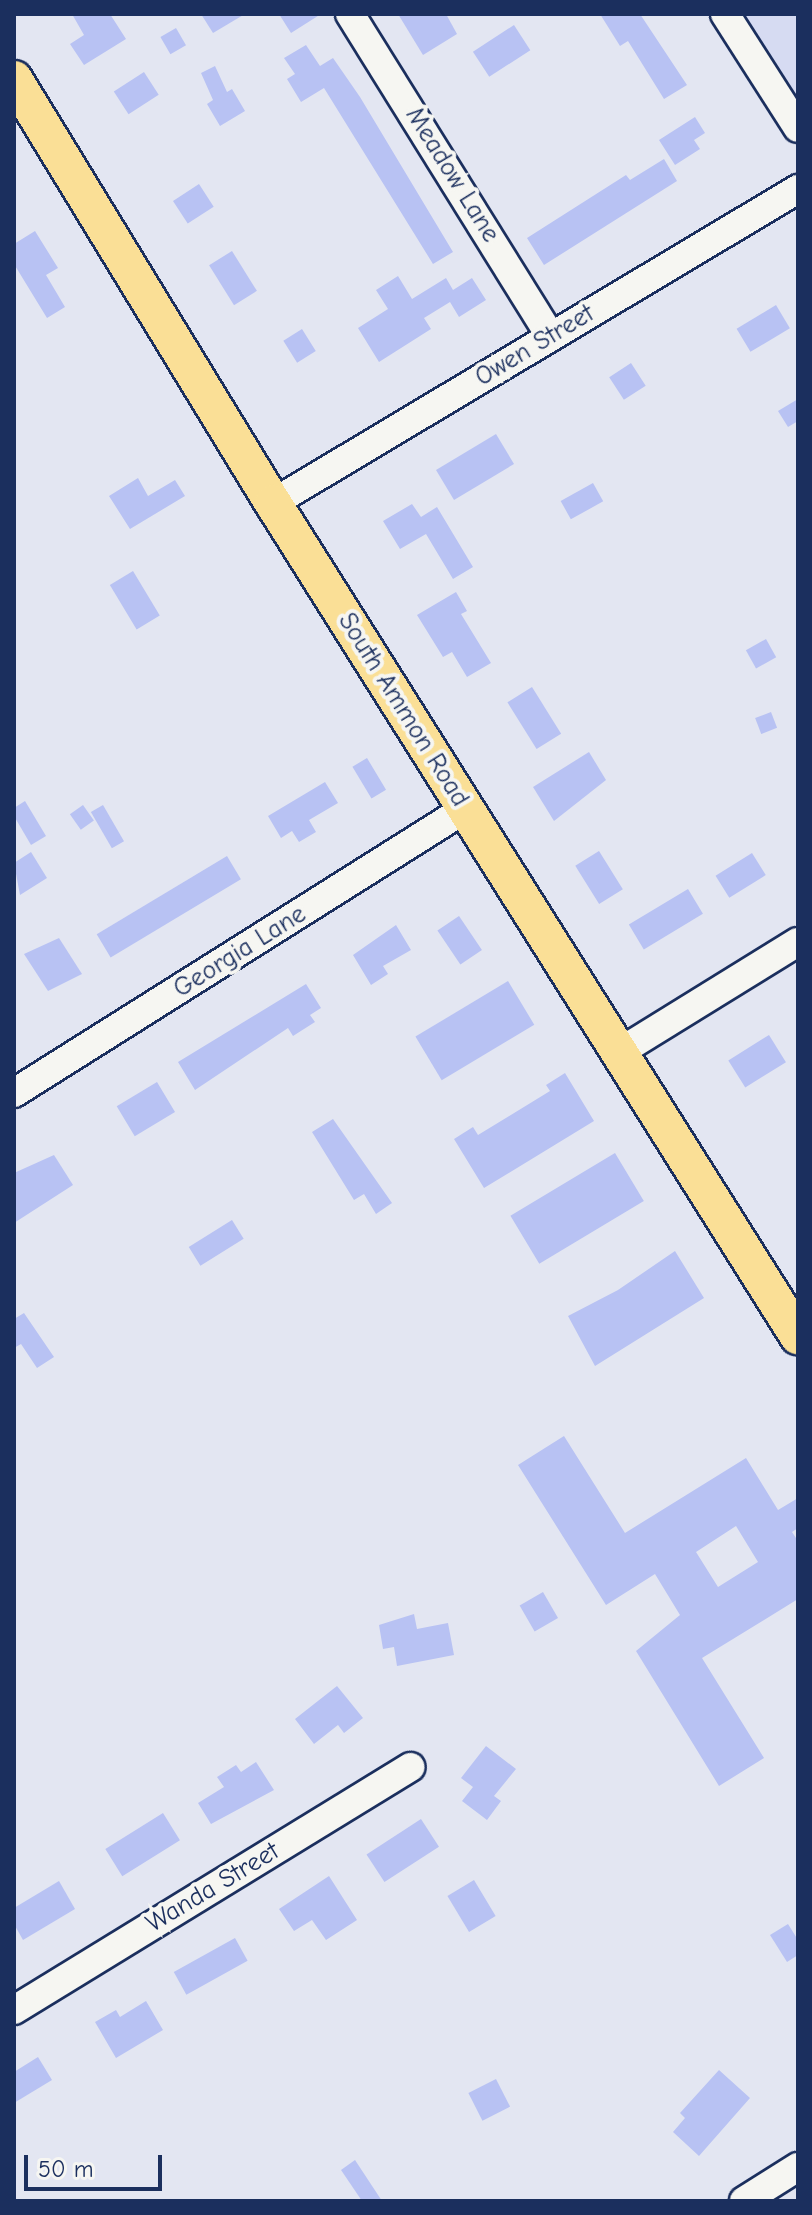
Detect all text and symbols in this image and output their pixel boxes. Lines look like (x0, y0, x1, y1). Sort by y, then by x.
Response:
street label: Meadow Lane (398, 102, 506, 248)
street label: Owen Street (470, 298, 600, 394)
street label: South Ammon Road (331, 607, 475, 813)
street label: Georgia Lane (168, 899, 312, 1005)
street label: Wanda Street (141, 1836, 285, 1940)
scale bar (28, 2139, 166, 2189)
text: 50 m (38, 2155, 94, 2183)

